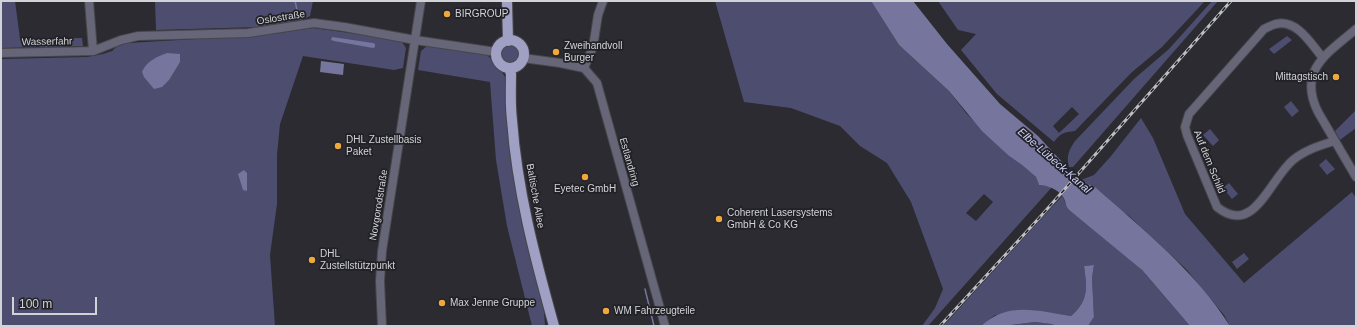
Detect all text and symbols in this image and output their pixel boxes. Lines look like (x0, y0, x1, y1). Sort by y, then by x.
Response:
street label: Oslostraße (256, 8, 306, 28)
place label: BIRGROUP (455, 8, 508, 20)
marker: BIRGROUP (442, 9, 452, 19)
street label: Wasserfahr (22, 36, 72, 48)
place label: Zweihandvoll Burger (564, 40, 622, 64)
marker: Zweihandvoll Burger (551, 47, 561, 57)
place label: Mittagstisch (1275, 71, 1328, 83)
marker: Mittagstisch (1331, 72, 1341, 82)
water label: Elbe-Lübeck-Kanal (1015, 126, 1093, 196)
street label: Auf dem Schild (1191, 129, 1227, 195)
place label: DHL Zustellbasis Paket (346, 134, 422, 158)
street label: Estlandring (616, 136, 642, 188)
marker: DHL Zustellbasis Paket (333, 141, 343, 151)
street label: Baltische Allee (523, 163, 547, 229)
street label: Novgorodstraße (367, 169, 391, 241)
marker: Eyetec GmbH (580, 172, 590, 182)
place label: Eyetec GmbH (554, 183, 616, 195)
place label: Coherent Lasersystems GmbH & Co KG (727, 207, 833, 230)
marker: Coherent Lasersystems GmbH & Co KG (714, 214, 724, 224)
place label: DHL Zustellstützpunkt (320, 248, 395, 272)
marker: DHL Zustellstützpunkt (307, 255, 317, 265)
scale bar (14, 289, 99, 315)
text: 100 m (19, 297, 52, 311)
place label: Max Jenne Gruppe (450, 297, 535, 309)
marker: Max Jenne Gruppe (437, 298, 447, 308)
place label: WM Fahrzeugteile (614, 305, 695, 317)
marker: WM Fahrzeugteile (601, 306, 611, 316)

